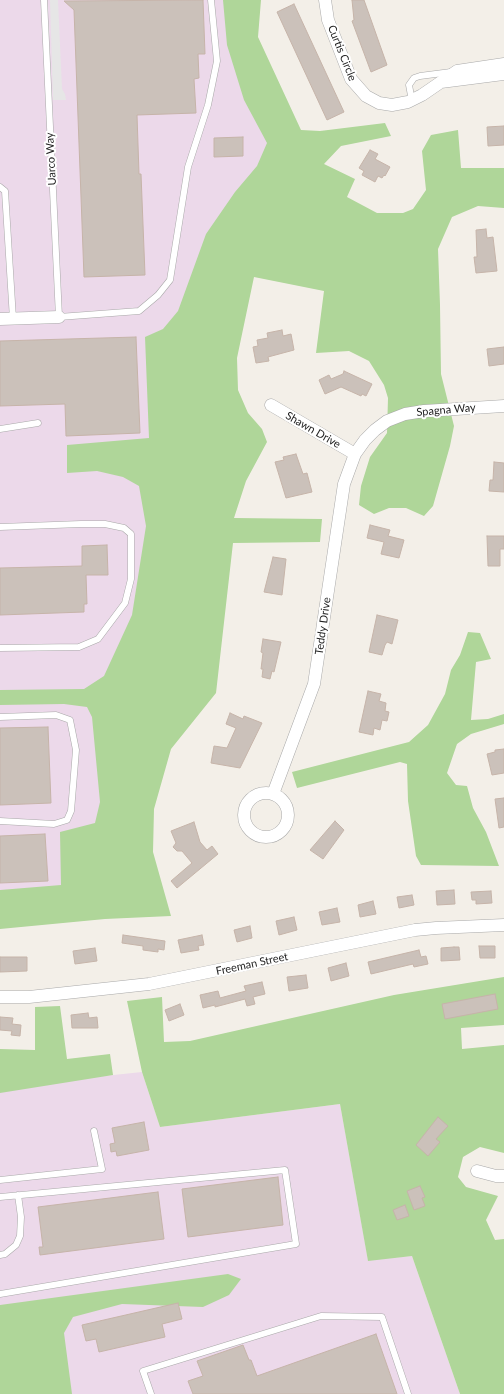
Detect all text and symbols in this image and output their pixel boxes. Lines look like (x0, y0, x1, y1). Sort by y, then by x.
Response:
street label: Curtis Circle (325, 23, 359, 83)
street label: Uarco Way (43, 132, 59, 186)
street label: Spagna Way (416, 401, 476, 419)
street label: Shawn Drive (283, 409, 343, 451)
street label: Teddy Drive (312, 596, 334, 656)
street label: Freeman Street (215, 950, 289, 978)

